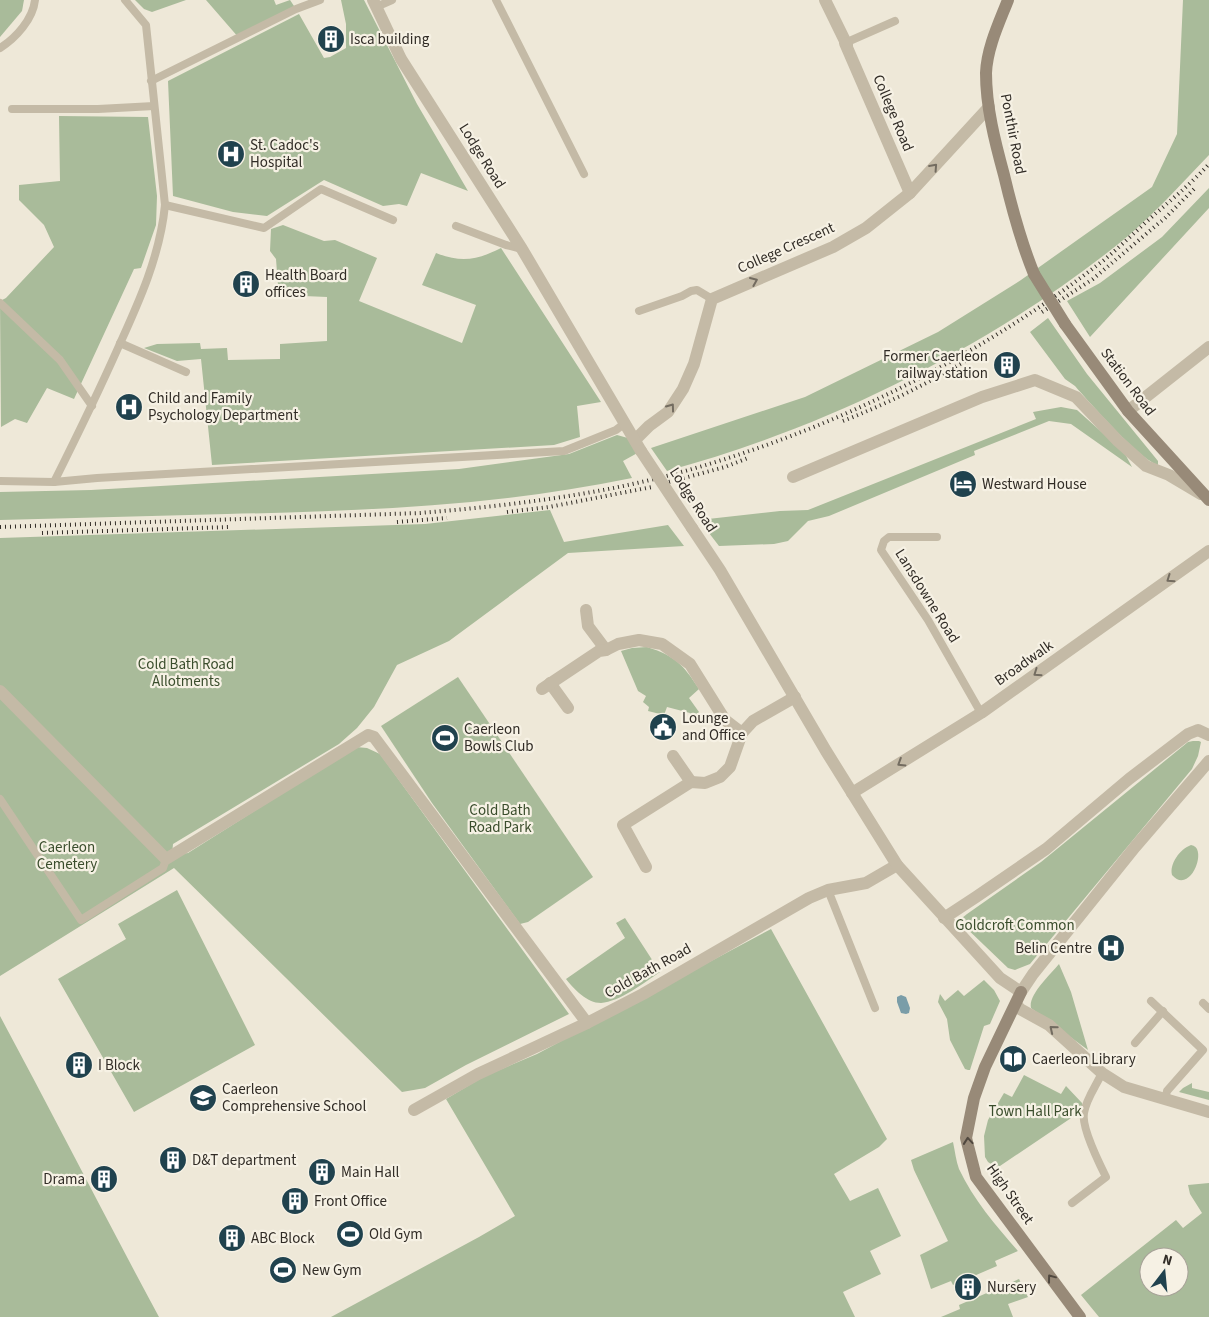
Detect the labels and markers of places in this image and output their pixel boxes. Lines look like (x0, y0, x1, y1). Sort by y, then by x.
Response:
building icon: Isca building (316, 24, 346, 54)
place label: Isca building (350, 29, 430, 50)
place label: St. Cadoc's Hospital (250, 135, 319, 173)
hospital icon: St. Cadoc's Hospital (216, 139, 246, 169)
place label: Health Board offices (265, 265, 347, 303)
building icon: Health Board offices (231, 269, 261, 299)
place label: Former Caerleon railway station (883, 346, 988, 384)
building icon: Former Caerleon railway station (992, 350, 1022, 380)
place label: Child and Family Psychology Department (148, 388, 298, 426)
hospital icon: Child and Family Psychology Department (114, 392, 144, 422)
hotel icon: Westward House (948, 469, 978, 499)
place label: Westward House (982, 474, 1087, 495)
place label: Lounge and Office (682, 708, 745, 746)
public building icon: Lounge and Office (648, 712, 678, 742)
place label: Caerleon Bowls Club (464, 719, 534, 757)
sports icon: Caerleon Bowls Club (430, 723, 460, 753)
hospital icon: Belin Centre (1096, 933, 1126, 963)
place label: Belin Centre (1015, 938, 1092, 959)
library icon: Caerleon Library (998, 1044, 1028, 1074)
place label: Caerleon Library (1032, 1049, 1136, 1070)
building icon: I Block (64, 1050, 94, 1080)
place label: I Block (98, 1055, 141, 1076)
place label: Caerleon Comprehensive School (222, 1079, 366, 1117)
school or university icon: Caerleon Comprehensive School (188, 1083, 218, 1113)
building icon: D&T department (158, 1145, 188, 1175)
place label: D&T department (192, 1150, 296, 1171)
building icon: Main Hall (307, 1157, 337, 1187)
place label: Main Hall (341, 1162, 400, 1183)
building icon: Drama (89, 1164, 119, 1194)
place label: Drama (43, 1169, 85, 1190)
building icon: Front Office (280, 1186, 310, 1216)
place label: Front Office (314, 1191, 387, 1212)
sports icon: Old Gym (335, 1219, 365, 1249)
building icon: ABC Block (217, 1223, 247, 1253)
place label: Old Gym (369, 1224, 423, 1245)
place label: ABC Block (251, 1228, 315, 1249)
sports icon: New Gym (268, 1255, 298, 1285)
place label: New Gym (302, 1260, 362, 1281)
building icon: Nursery (953, 1272, 983, 1302)
place label: Nursery (987, 1277, 1036, 1298)

